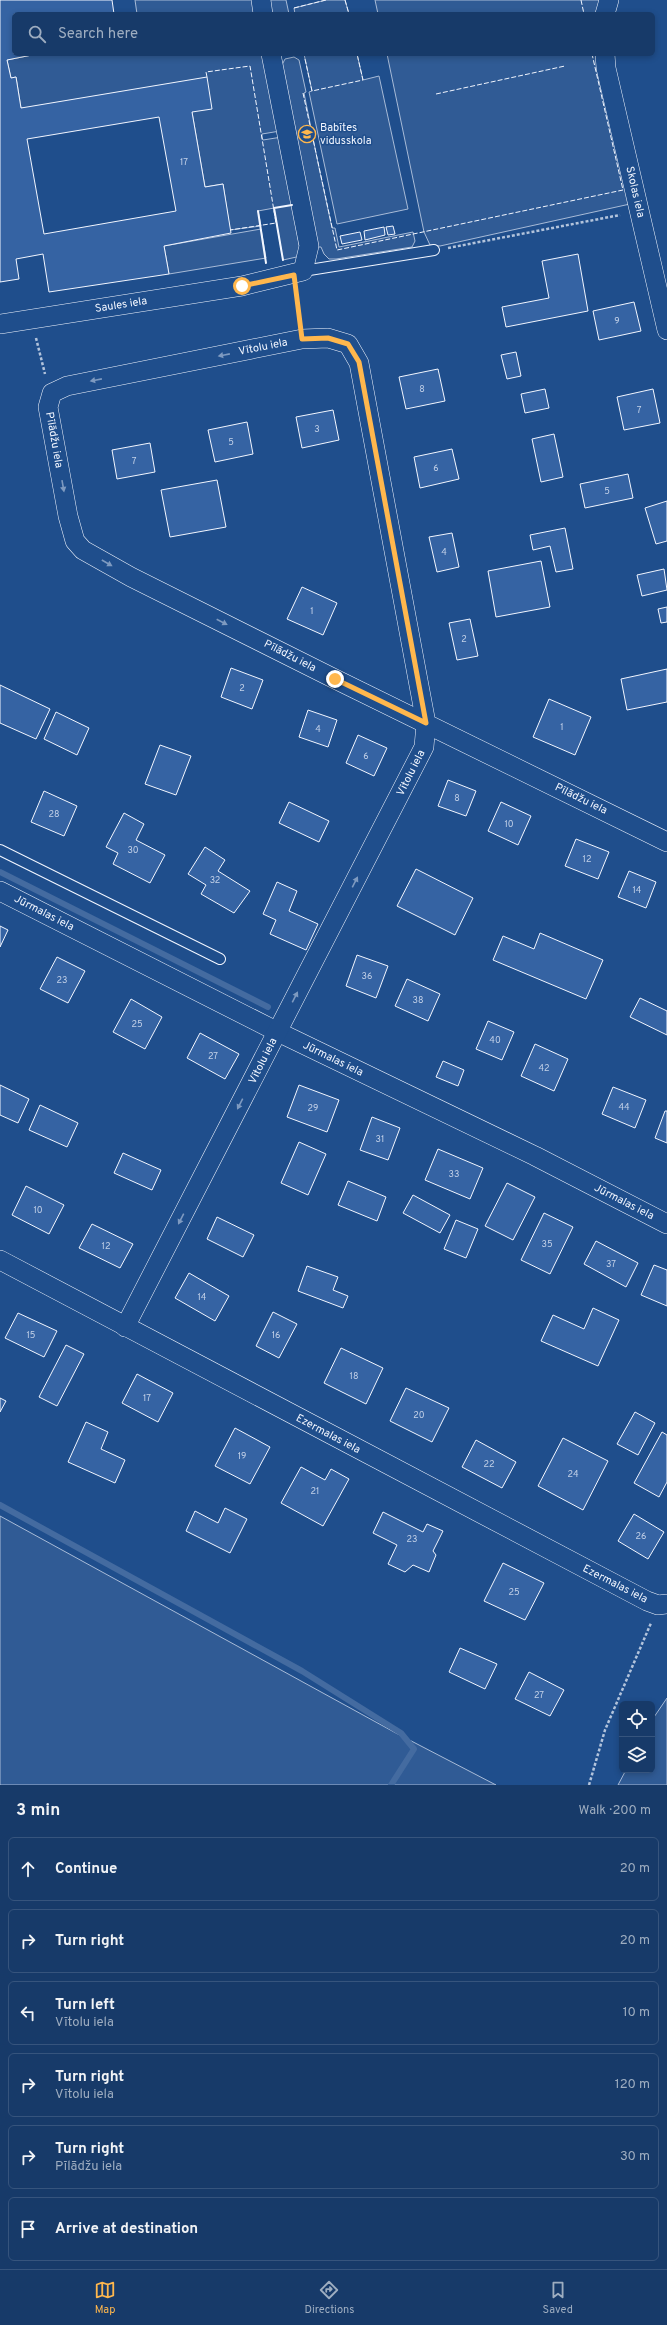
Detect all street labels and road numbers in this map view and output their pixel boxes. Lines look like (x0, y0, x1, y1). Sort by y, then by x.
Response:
street label: Skolas iela (622, 165, 648, 219)
street label: Saules iela (94, 294, 148, 316)
street label: Vītolu iela (237, 335, 289, 359)
street label: Pīlādžu iela (42, 411, 66, 469)
street label: Pīlādžu iela (261, 637, 319, 675)
street label: Vītolu iela (393, 747, 429, 798)
street label: Pīlādžu iela (552, 780, 610, 818)
street label: Jūrmalas iela (12, 892, 77, 934)
street label: Vītolu iela (245, 1035, 281, 1086)
street label: Jūrmalas iela (301, 1038, 366, 1080)
street label: Jūrmalas iela (592, 1181, 657, 1223)
street label: Ezermalas iela (293, 1411, 363, 1457)
street label: Ezermalas iela (580, 1562, 650, 1607)

